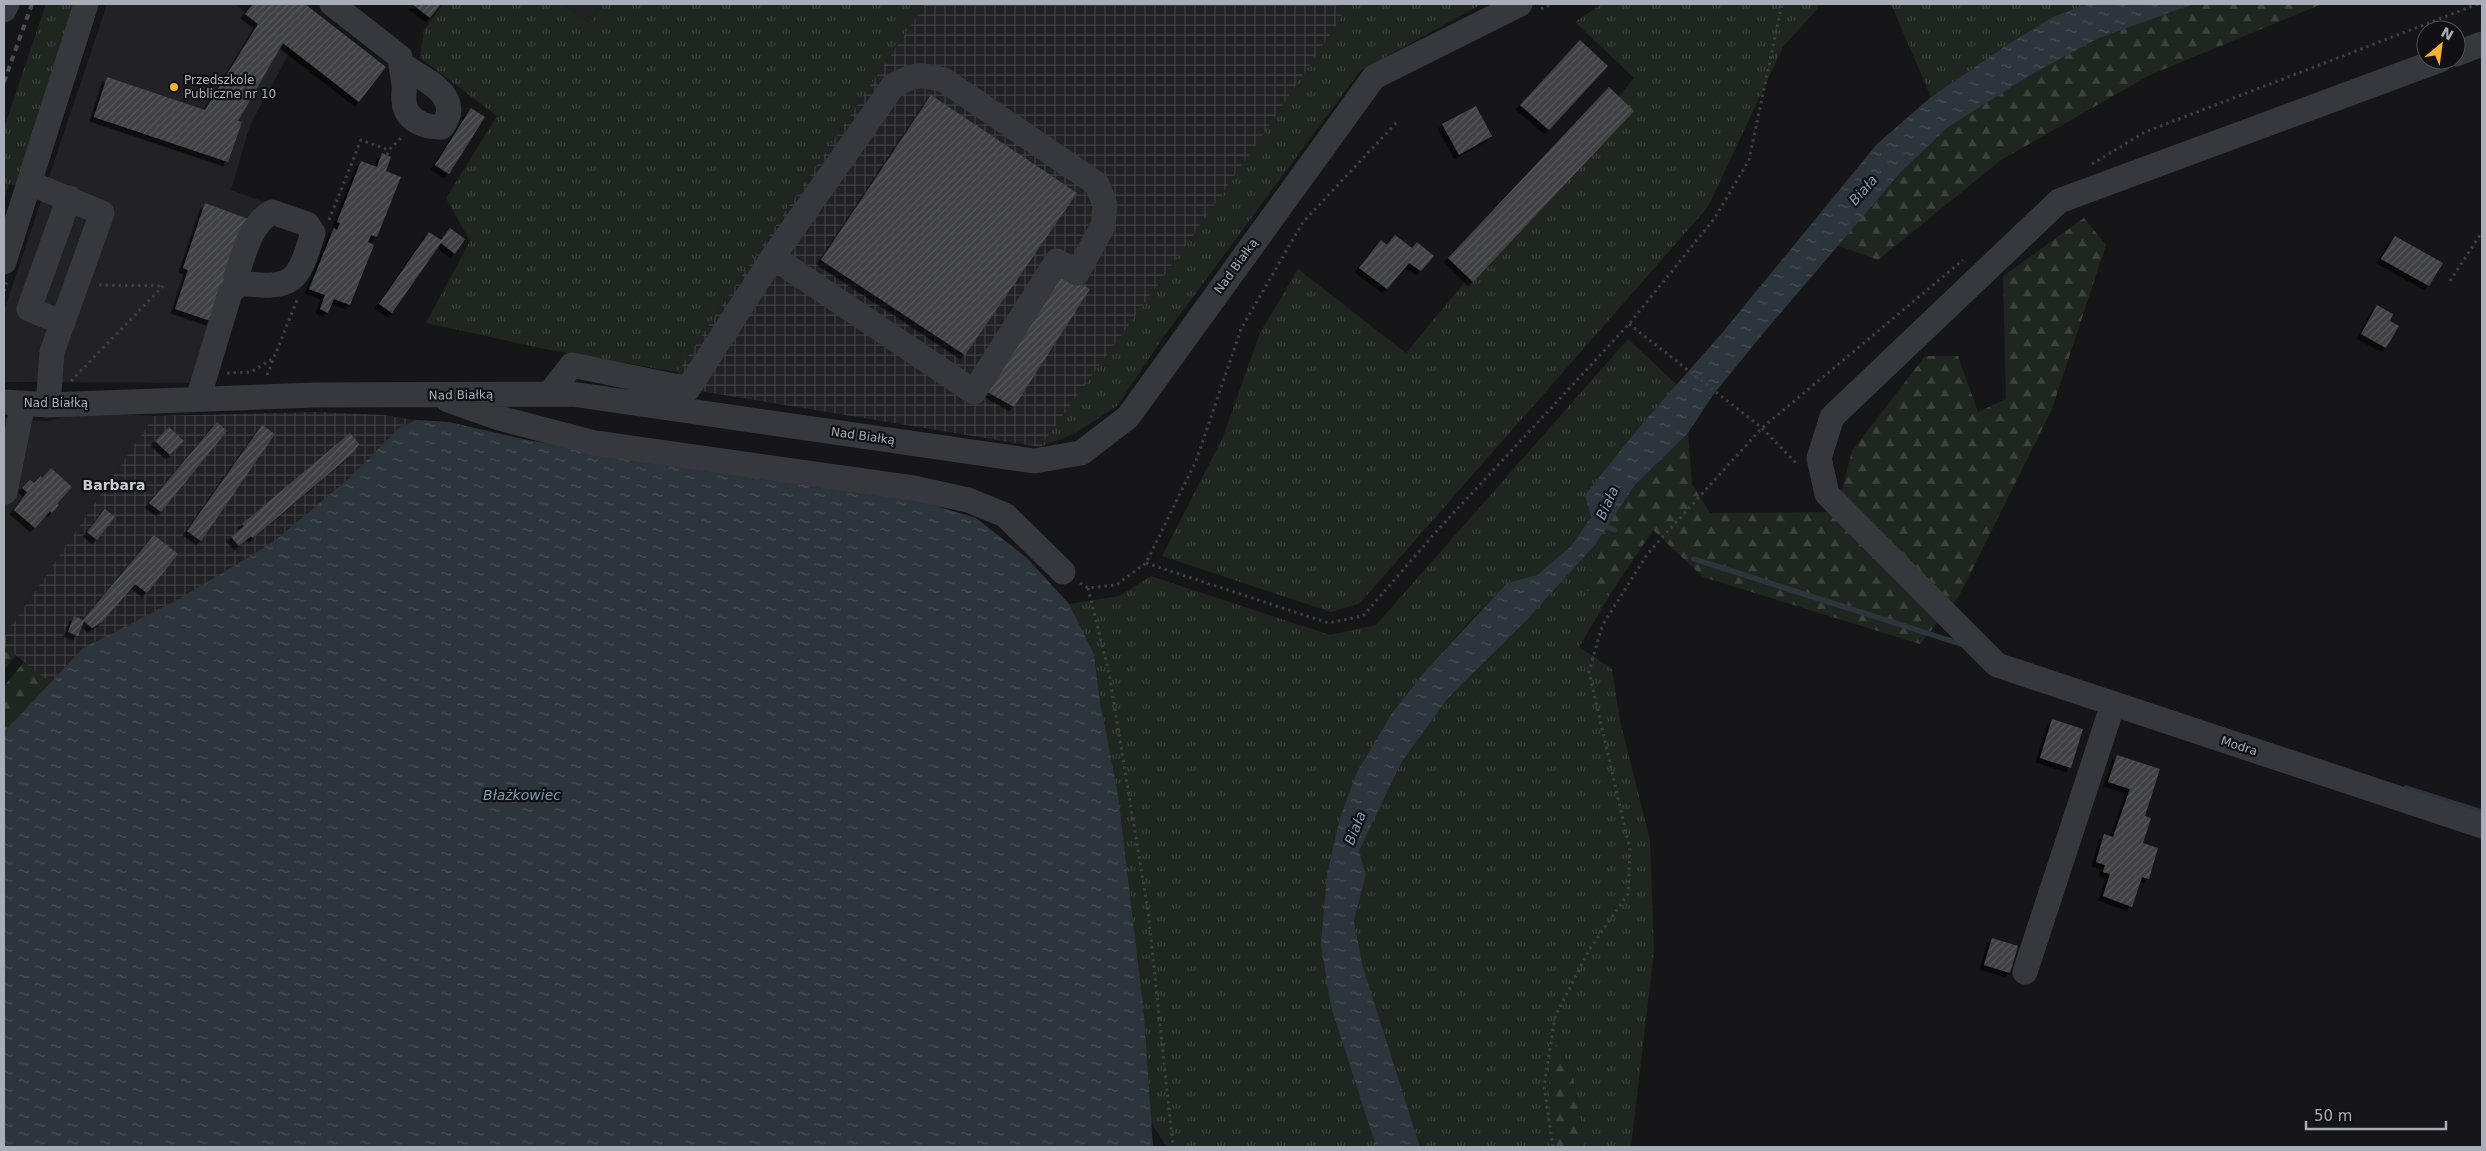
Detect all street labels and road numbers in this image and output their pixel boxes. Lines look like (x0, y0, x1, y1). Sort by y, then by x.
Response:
street label: Nad Białką (1211, 236, 1261, 296)
street label: Nad Białką (429, 387, 493, 403)
street label: Nad Białką (24, 396, 88, 410)
street label: Nad Białką (830, 425, 896, 447)
street label: Modra (2219, 734, 2259, 758)

